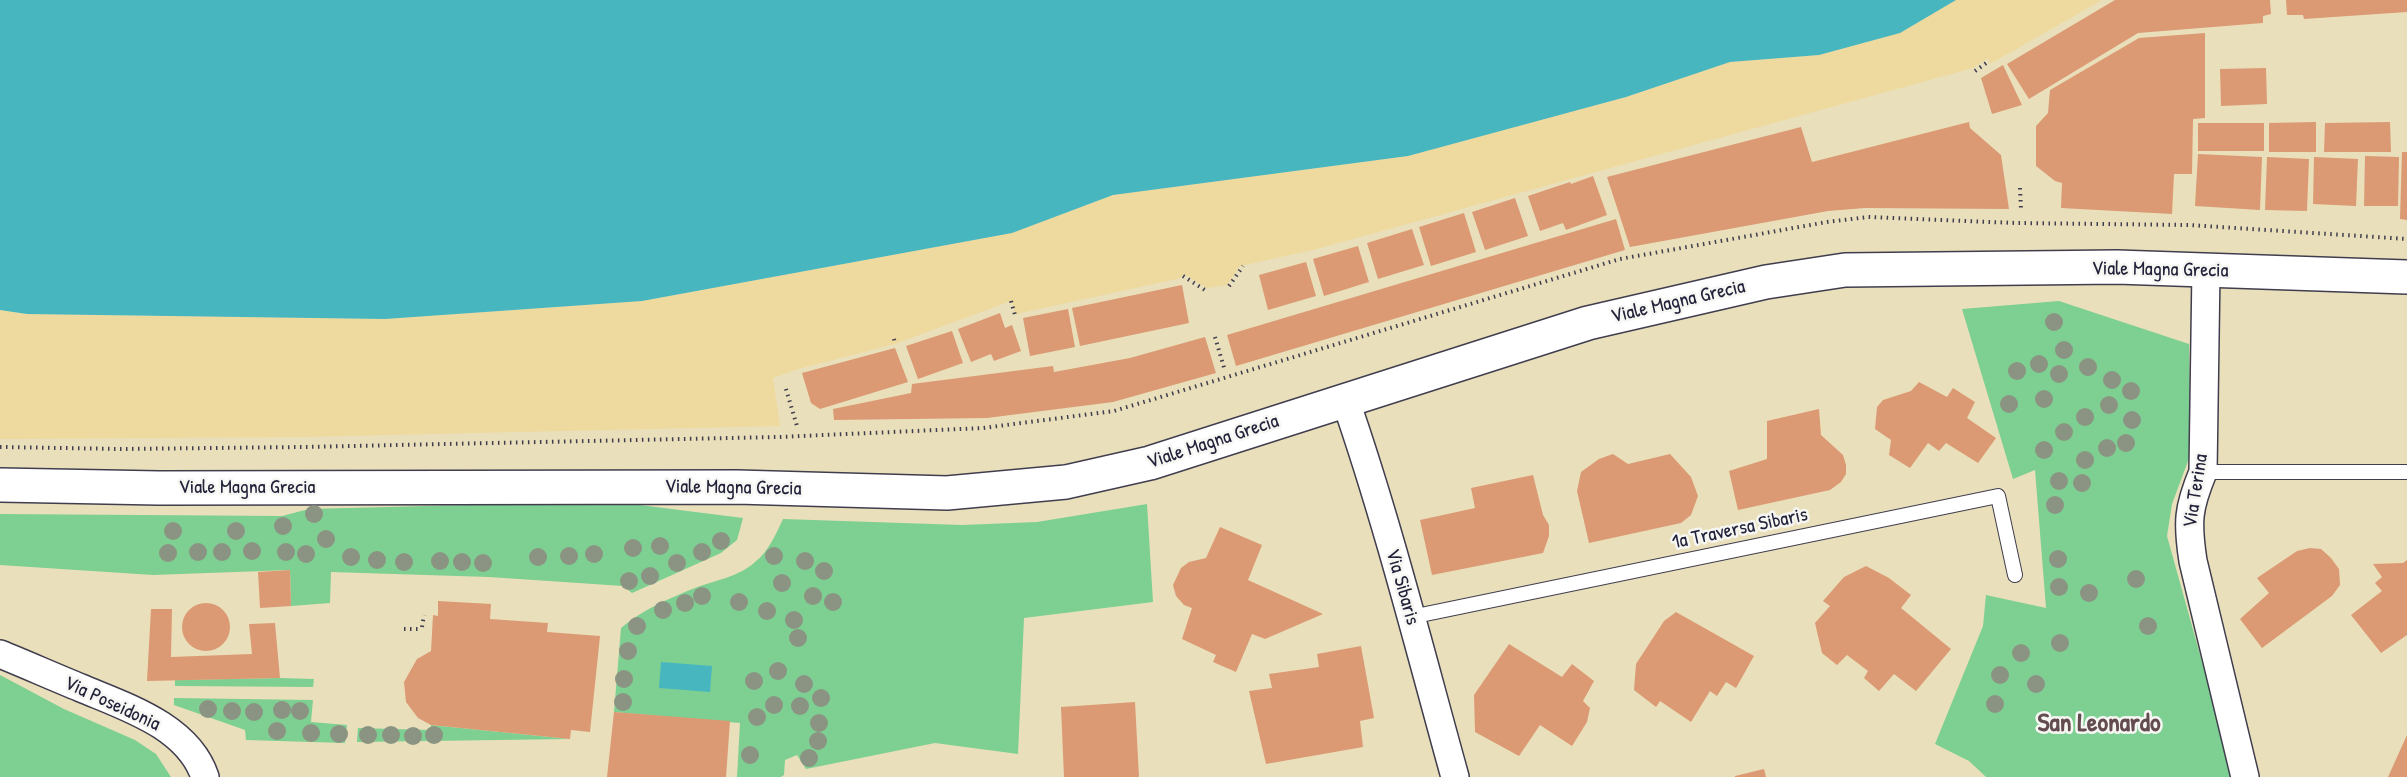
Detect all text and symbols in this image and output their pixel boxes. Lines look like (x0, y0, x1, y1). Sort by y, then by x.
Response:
street label: Viale Magna Grecia (2091, 257, 2229, 283)
street label: Viale Magna Grecia (1609, 275, 1747, 329)
street label: Viale Magna Grecia (1144, 409, 1282, 475)
street label: Via Terina (2178, 452, 2214, 530)
street label: Viale Magna Grecia (664, 475, 802, 501)
street label: Viale Magna Grecia (179, 476, 315, 500)
street label: 1a Traversa Sibaris (1670, 503, 1810, 555)
street label: Via Sibaris (1380, 546, 1424, 628)
street label: Via Poseidonia (60, 671, 164, 737)
district label: San Leonardo (2038, 708, 2160, 740)

